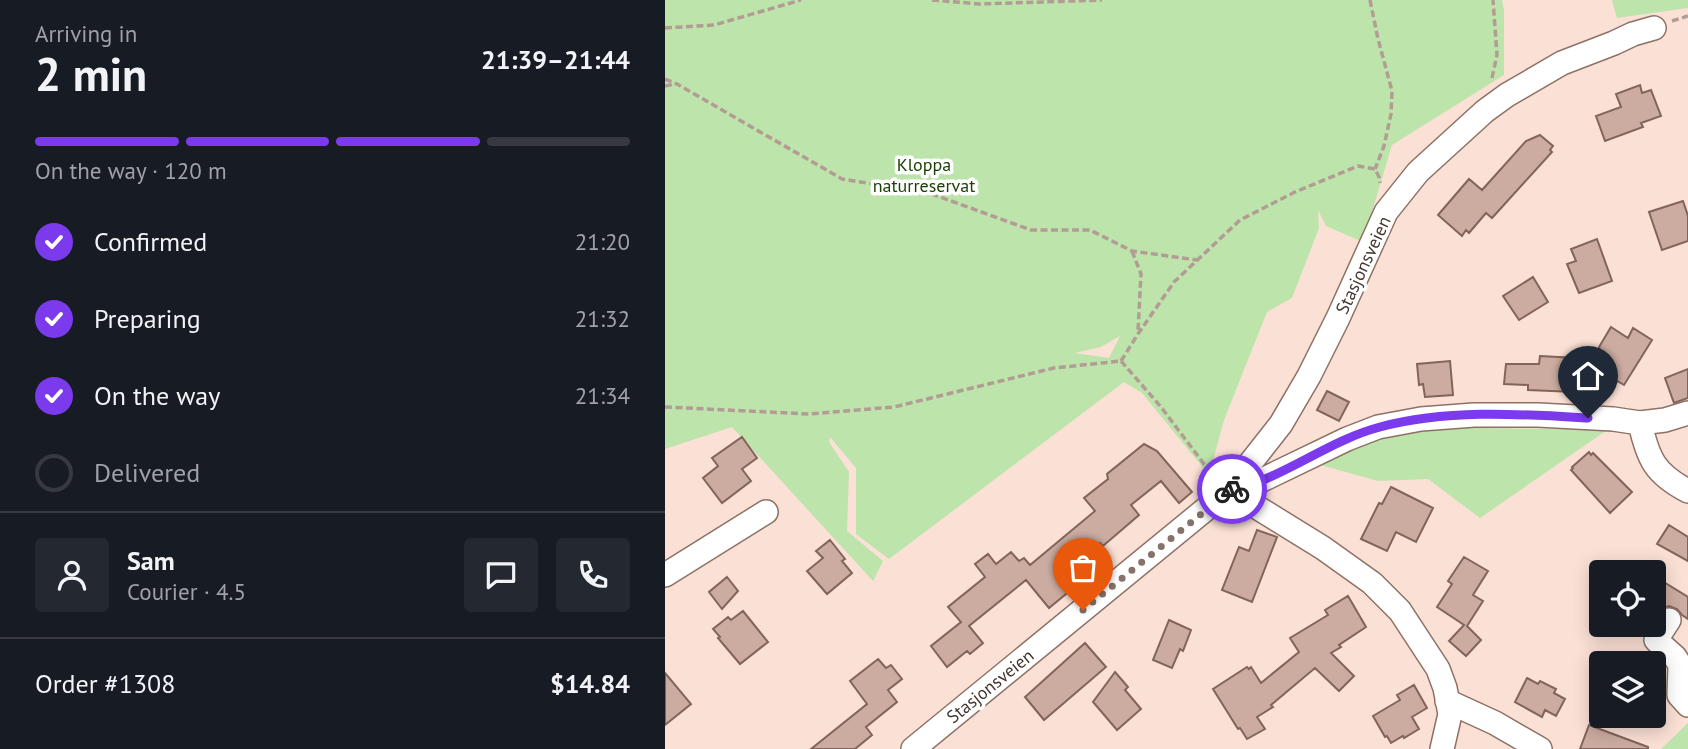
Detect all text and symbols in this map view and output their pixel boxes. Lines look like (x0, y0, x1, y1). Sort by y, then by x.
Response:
text: Arriving in (35, 19, 137, 48)
text: 21:39–21:44 (481, 43, 630, 76)
text: 2 min (35, 44, 147, 104)
park label: Kloppa naturreservat (873, 153, 975, 197)
text: On the way · 120 m (35, 156, 227, 185)
street label: Stasjonsveien (1330, 212, 1396, 318)
icon: check (35, 223, 73, 261)
text: Confirmed (94, 225, 207, 258)
text: 21:20 (575, 227, 630, 256)
icon: check (35, 300, 73, 338)
text: Preparing (94, 302, 201, 335)
text: 21:32 (575, 304, 630, 333)
pin (1558, 346, 1618, 418)
icon: home (1569, 357, 1607, 395)
icon: check (35, 377, 73, 415)
text: On the way (94, 379, 220, 412)
text: 21:34 (575, 381, 630, 410)
courier (1197, 454, 1267, 524)
text: Delivered (94, 456, 200, 489)
icon: bike (1213, 470, 1251, 508)
button: person (35, 538, 109, 612)
button: chat (464, 538, 538, 612)
button: phone (556, 538, 630, 612)
pin (1053, 538, 1113, 610)
text: Sam (127, 544, 175, 577)
icon: bag (1064, 549, 1102, 587)
map controls (1589, 560, 1666, 728)
button: locate (1589, 560, 1666, 637)
text: Courier · 4.5 (127, 577, 246, 606)
street label: Stasjonsveien (942, 644, 1038, 728)
button: layers (1589, 651, 1666, 728)
text: Order #1308 (35, 667, 175, 700)
text: $14.84 (550, 667, 630, 700)

